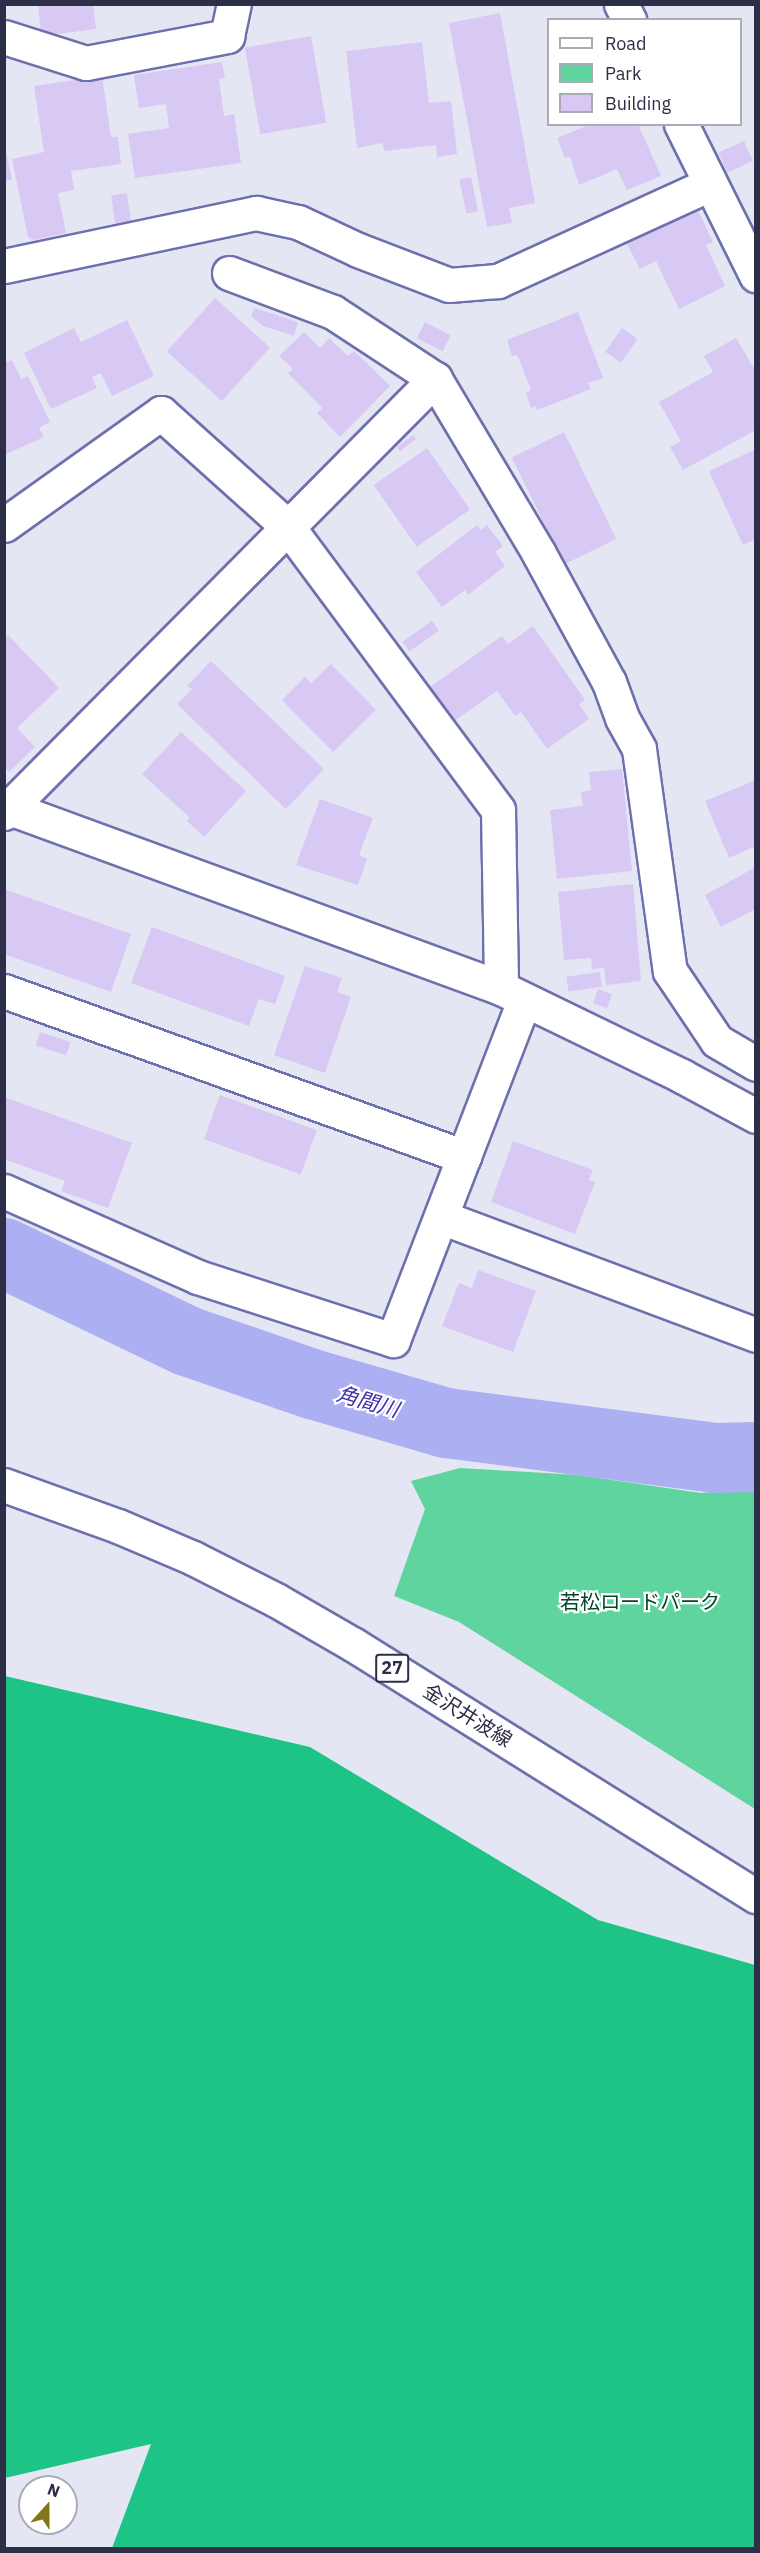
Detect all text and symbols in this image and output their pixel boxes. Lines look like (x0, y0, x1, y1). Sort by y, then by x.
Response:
legend (547, 18, 742, 126)
text: Road (605, 32, 646, 55)
text: Park (605, 62, 641, 85)
text: Building (605, 92, 671, 115)
water label: 角間川 (334, 1380, 402, 1422)
park label: 若松ロードパーク (560, 1589, 720, 1613)
road number: 27 (374, 1653, 410, 1683)
street label: 金沢井波線 (419, 1678, 517, 1752)
north arrow (18, 2475, 78, 2535)
text: N (45, 2479, 63, 2501)

